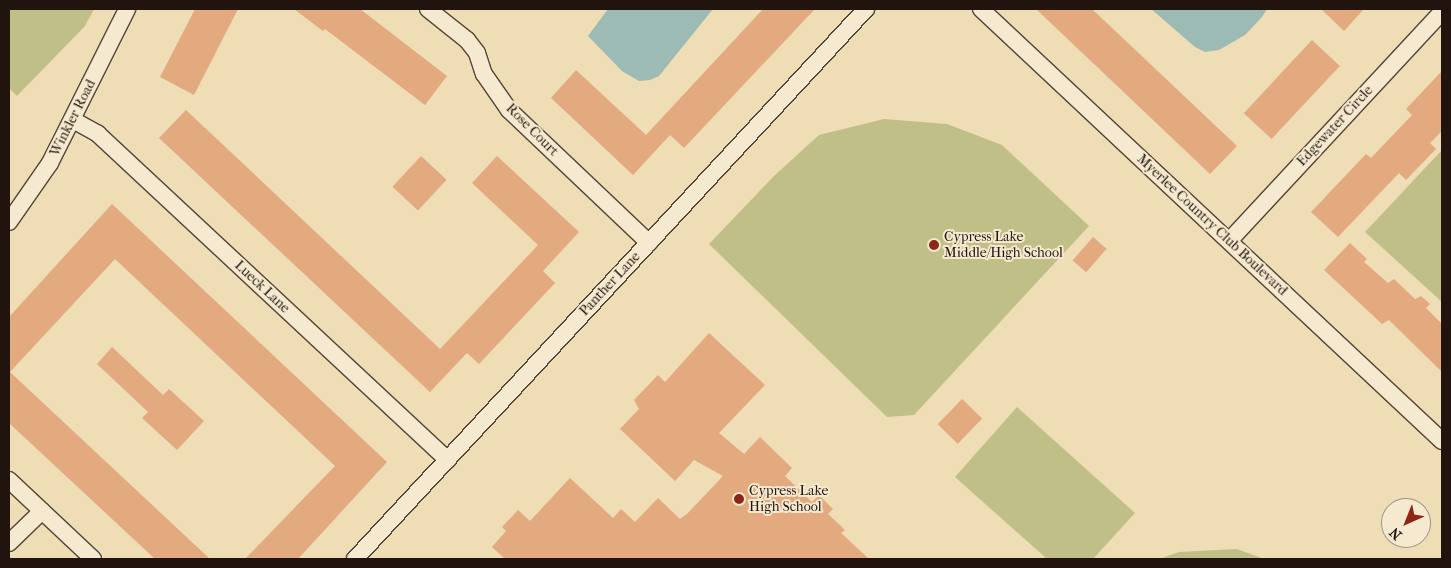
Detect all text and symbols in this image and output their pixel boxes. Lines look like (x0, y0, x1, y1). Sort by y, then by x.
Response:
street label: Winkler Road (46, 77, 100, 159)
street label: Edgewater Circle (1293, 82, 1377, 170)
street label: Rose Court (502, 100, 562, 160)
street label: Myerlee Country Club Boulevard (1133, 151, 1291, 299)
place label: Cypress Lake Middle/High School (944, 229, 1063, 262)
marker: Cypress Lake Middle/High School (928, 239, 940, 251)
street label: Panther Lane (576, 248, 644, 320)
street label: Lueck Lane (231, 257, 293, 317)
place label: Cypress Lake High School (749, 483, 828, 516)
marker: Cypress Lake High School (733, 493, 745, 505)
north arrow (1381, 498, 1431, 548)
text: N (1386, 524, 1406, 543)

